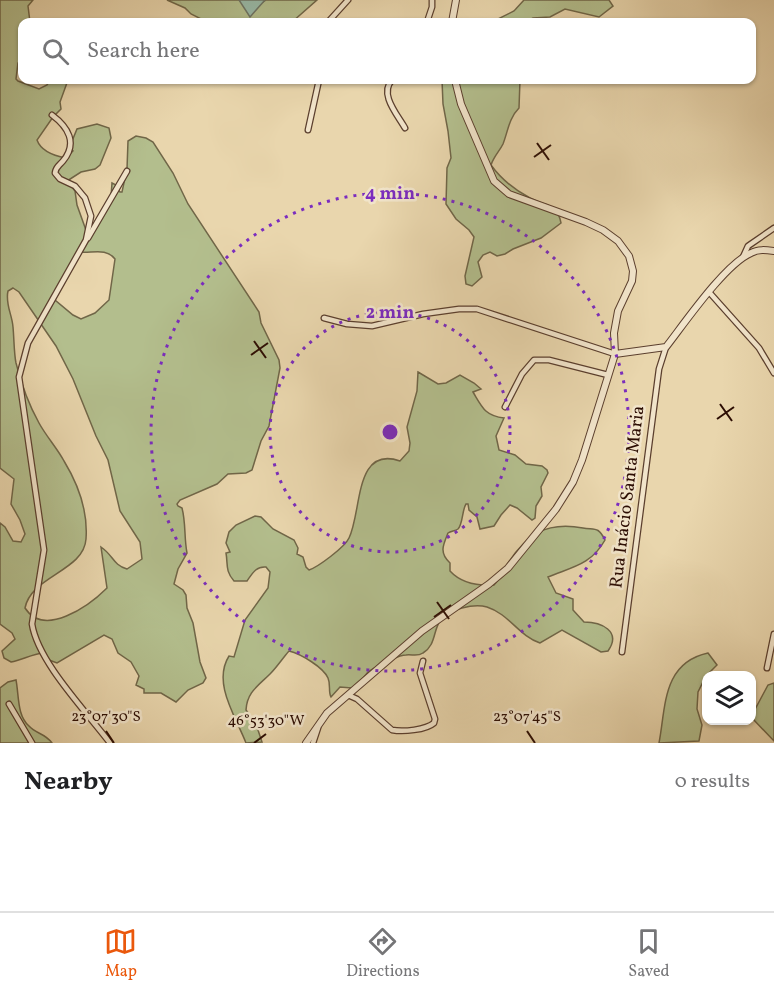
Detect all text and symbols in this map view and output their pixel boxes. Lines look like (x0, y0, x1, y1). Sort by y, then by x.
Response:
search box (18, 18, 756, 84)
icon: search (39, 35, 72, 68)
text: Search here (87, 36, 200, 67)
text: 4 min (365, 182, 415, 207)
text: 2 min (366, 301, 414, 326)
street label: Rua Inácio Santa Maria (604, 404, 652, 590)
centre of rings (380, 422, 400, 442)
map controls (702, 671, 756, 725)
button: layers (702, 671, 756, 725)
text: 23°07'30"S (71, 707, 141, 728)
text: 23°07'45"S (493, 707, 561, 728)
text: 46°53'30"W (228, 711, 304, 732)
text: Nearby (24, 764, 113, 800)
text: 0 results (675, 768, 750, 796)
tab: Map (104, 925, 137, 983)
tab: Directions (346, 925, 420, 983)
tab: Saved (628, 925, 670, 983)

